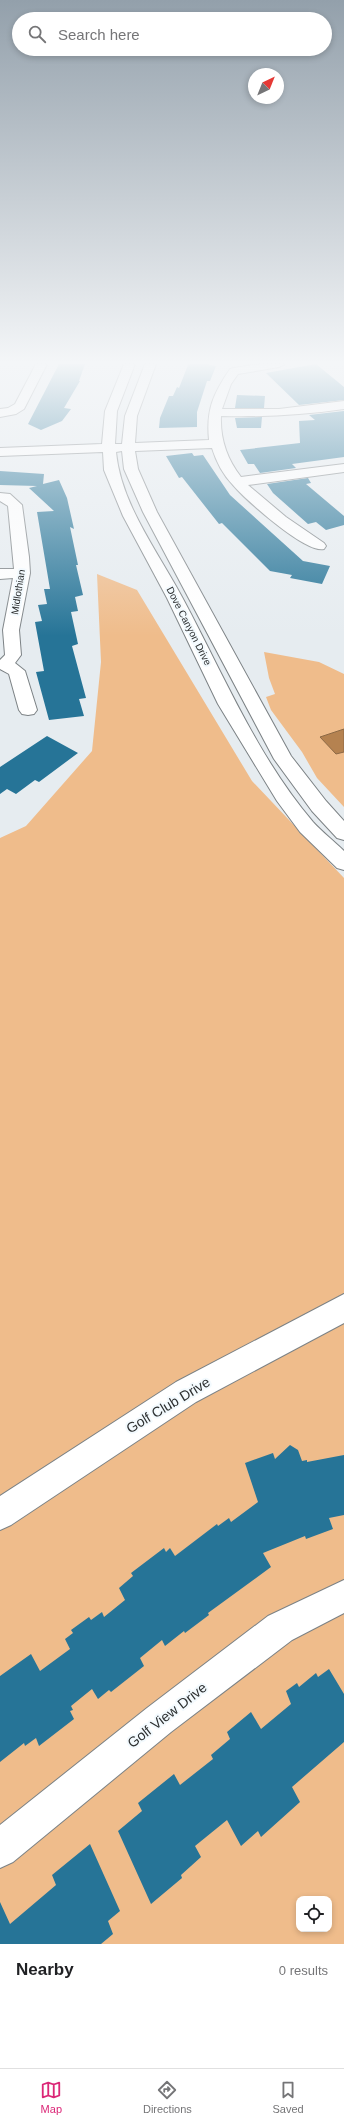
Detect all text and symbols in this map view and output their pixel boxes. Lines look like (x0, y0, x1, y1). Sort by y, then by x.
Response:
search box (12, 12, 332, 56)
icon: search (26, 23, 48, 45)
text: Search here (58, 26, 140, 43)
north arrow (248, 68, 284, 104)
street label: Midlothian (9, 569, 27, 615)
street label: Dove Canyon Drive (164, 585, 214, 668)
street label: Golf Club Drive (123, 1374, 213, 1436)
street label: Golf View Drive (124, 1679, 210, 1751)
map controls (296, 1896, 332, 1932)
button: locate (296, 1896, 332, 1932)
text: Nearby (16, 1960, 74, 1979)
text: 0 results (279, 1963, 328, 1978)
tab: Map (40, 2079, 62, 2115)
tab: Directions (143, 2079, 192, 2115)
tab: Saved (272, 2079, 304, 2115)

